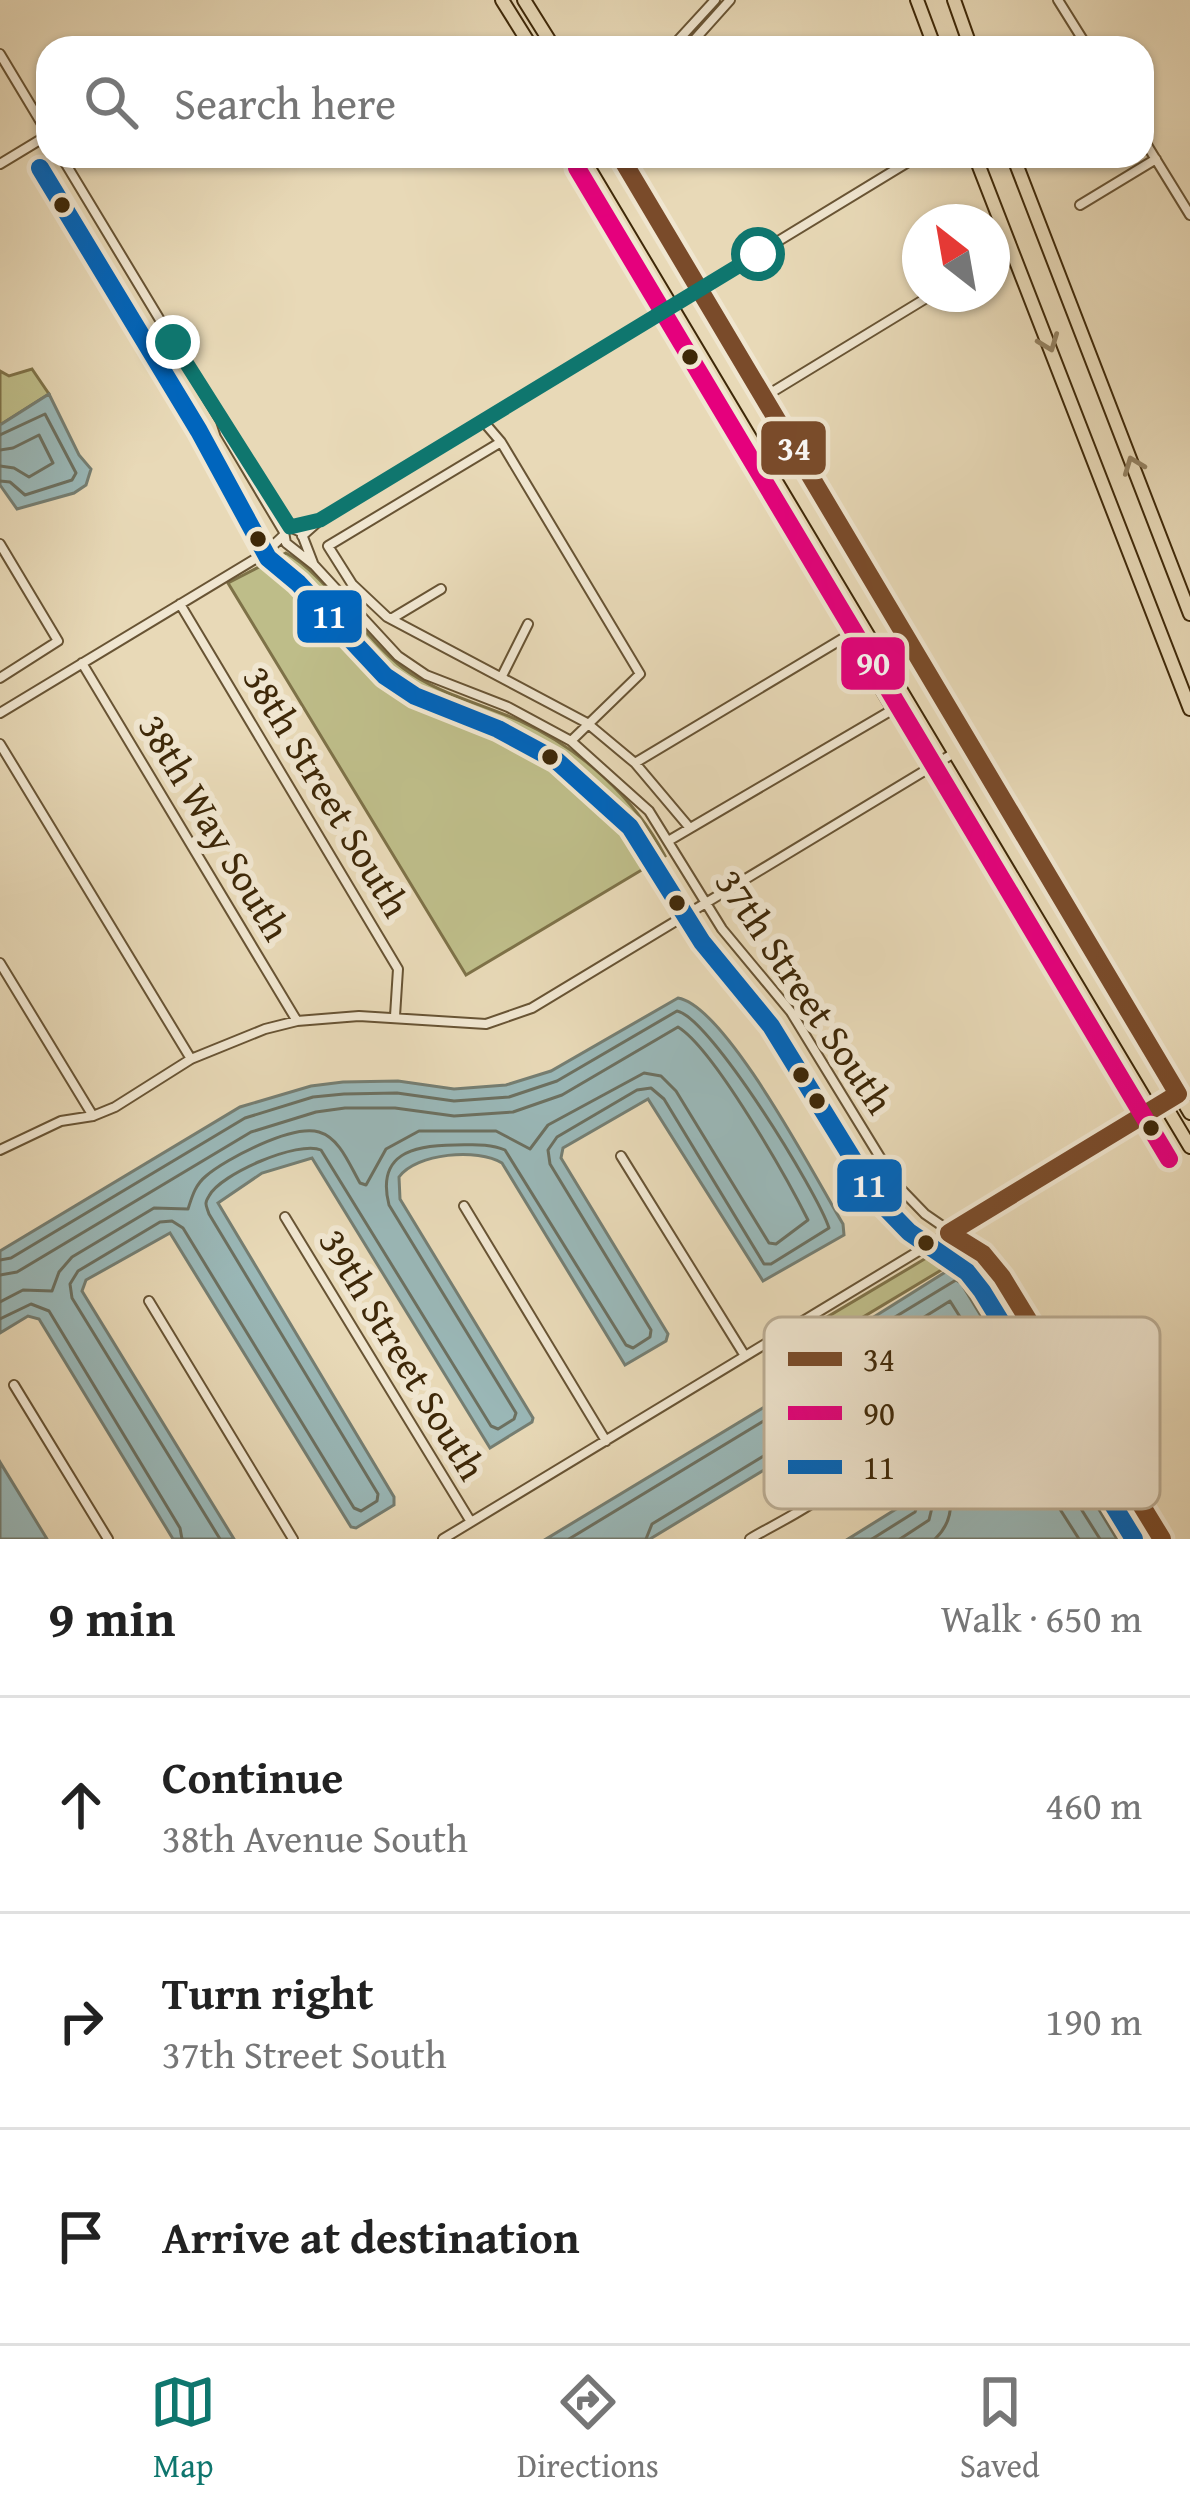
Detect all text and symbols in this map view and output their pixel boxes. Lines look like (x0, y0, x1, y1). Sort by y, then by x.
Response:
search box (36, 36, 1154, 168)
icon: search (78, 69, 144, 135)
text: Search here (174, 70, 396, 135)
unlabelled marker (51, 194, 73, 216)
north arrow (902, 204, 1010, 312)
route start (731, 227, 785, 281)
route end (146, 315, 200, 369)
one-way arrow (1035, 331, 1060, 352)
unlabelled marker (679, 346, 701, 368)
line badge: 34 (759, 419, 828, 477)
text: 34 (777, 424, 811, 472)
one-way arrow (1123, 456, 1148, 477)
unlabelled marker (247, 528, 269, 550)
line badge: 11 (295, 588, 364, 645)
text: 11 (312, 592, 346, 640)
line badge: 90 (839, 635, 907, 692)
text: 90 (856, 639, 890, 687)
street label: 38th Street South (230, 654, 425, 928)
street label: 38th Way South (125, 703, 306, 951)
unlabelled marker (539, 746, 561, 768)
street label: 37th Street South (702, 857, 909, 1125)
unlabelled marker (666, 892, 688, 914)
unlabelled marker (790, 1064, 812, 1086)
unlabelled marker (806, 1090, 828, 1112)
unlabelled marker (1140, 1117, 1162, 1139)
line badge: 11 (835, 1157, 904, 1214)
text: 11 (852, 1161, 886, 1209)
street label: 39th Street South (306, 1217, 501, 1491)
unlabelled marker (915, 1232, 937, 1254)
legend (764, 1317, 1160, 1509)
text: 34 (863, 1335, 895, 1383)
text: 90 (863, 1389, 895, 1437)
text: 11 (863, 1443, 895, 1491)
text: 9 min (48, 1580, 175, 1655)
text: Walk · 650 m (941, 1589, 1142, 1646)
text: Continue (162, 1744, 343, 1809)
icon: ahead (48, 1772, 114, 1838)
text: 460 m (1045, 1776, 1142, 1833)
text: 38th Avenue South (162, 1809, 468, 1866)
text: Turn right (162, 1960, 374, 2025)
icon: right (48, 1988, 114, 2054)
text: 190 m (1045, 1992, 1142, 2049)
text: 37th Street South (162, 2025, 447, 2082)
icon: arrive (48, 2204, 114, 2270)
text: Arrive at destination (162, 2204, 580, 2269)
tab: Map (150, 2369, 216, 2489)
tab: Directions (517, 2369, 659, 2489)
tab: Saved (960, 2369, 1040, 2489)

